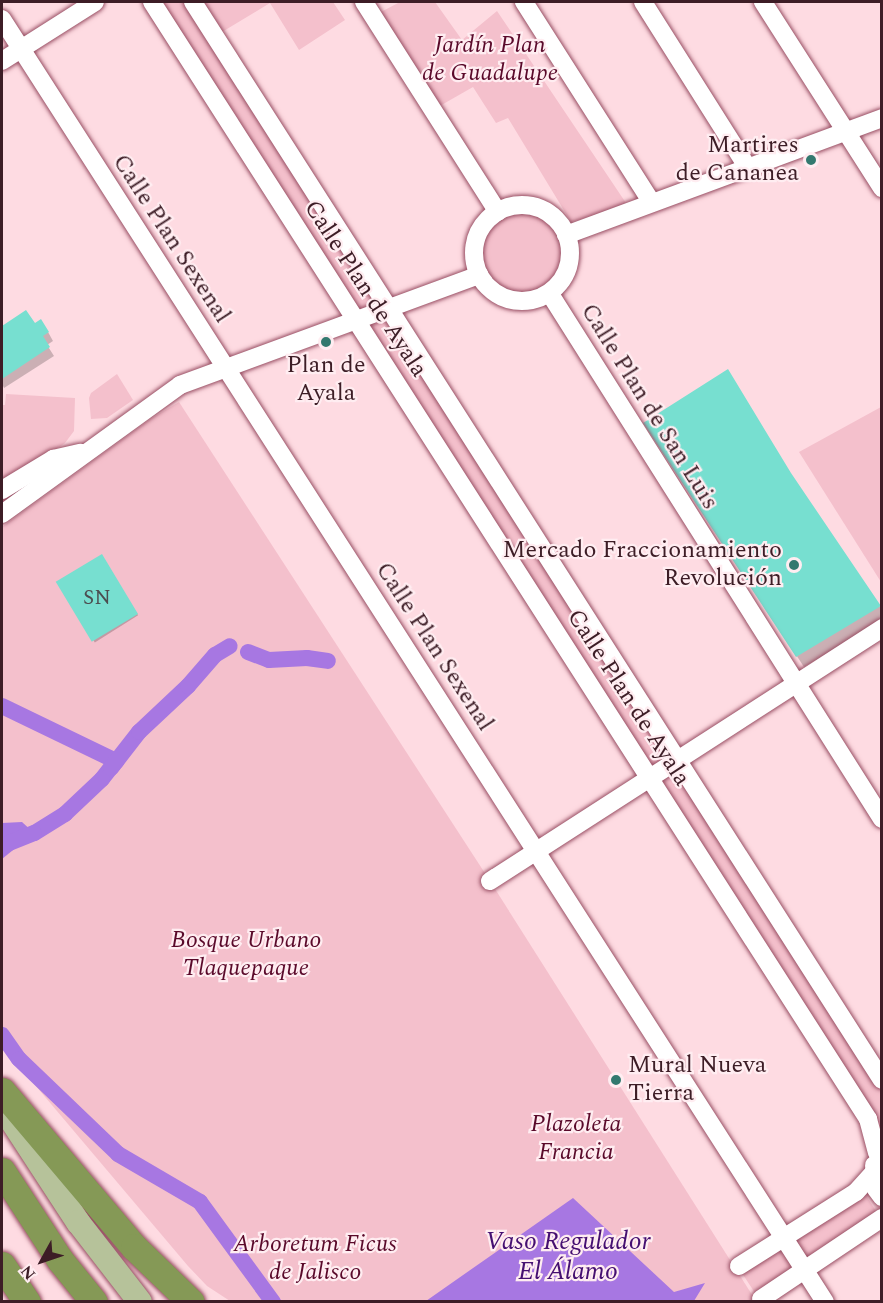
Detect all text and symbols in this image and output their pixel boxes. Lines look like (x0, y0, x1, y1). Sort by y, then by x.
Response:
park label: Jardín Plan de Guadalupe (422, 32, 558, 88)
place label: Martires de Cananea (676, 132, 799, 188)
street label: Calle Plan Sexenal (106, 149, 236, 329)
marker: Martires de Cananea (804, 153, 818, 167)
street label: Calle Plan de Ayala (297, 195, 433, 383)
street label: Calle Plan de San Luis (574, 299, 724, 515)
marker: Plan de Ayala (319, 335, 333, 349)
place label: Plan de Ayala (286, 352, 366, 408)
place label: Mercado Fraccionamiento Revolución (503, 537, 782, 593)
street label: Calle Plan Sexenal (369, 557, 499, 737)
marker: Mercado Fraccionamiento Revolución (787, 558, 801, 572)
house number: SN (83, 585, 111, 611)
street label: Calle Plan de Ayala (560, 604, 696, 792)
park label: Bosque Urbano Tlaquepaque (171, 927, 321, 983)
place label: Mural Nueva Tierra (628, 1052, 766, 1108)
marker: Mural Nueva Tierra (609, 1073, 623, 1087)
park label: Plazoleta Francia (531, 1111, 621, 1167)
water label: Vaso Regulador El Álamo (485, 1226, 651, 1288)
north arrow (12, 1231, 72, 1291)
park label: Arboretum Ficus de Jalisco (233, 1231, 397, 1287)
text: N (15, 1260, 42, 1285)

